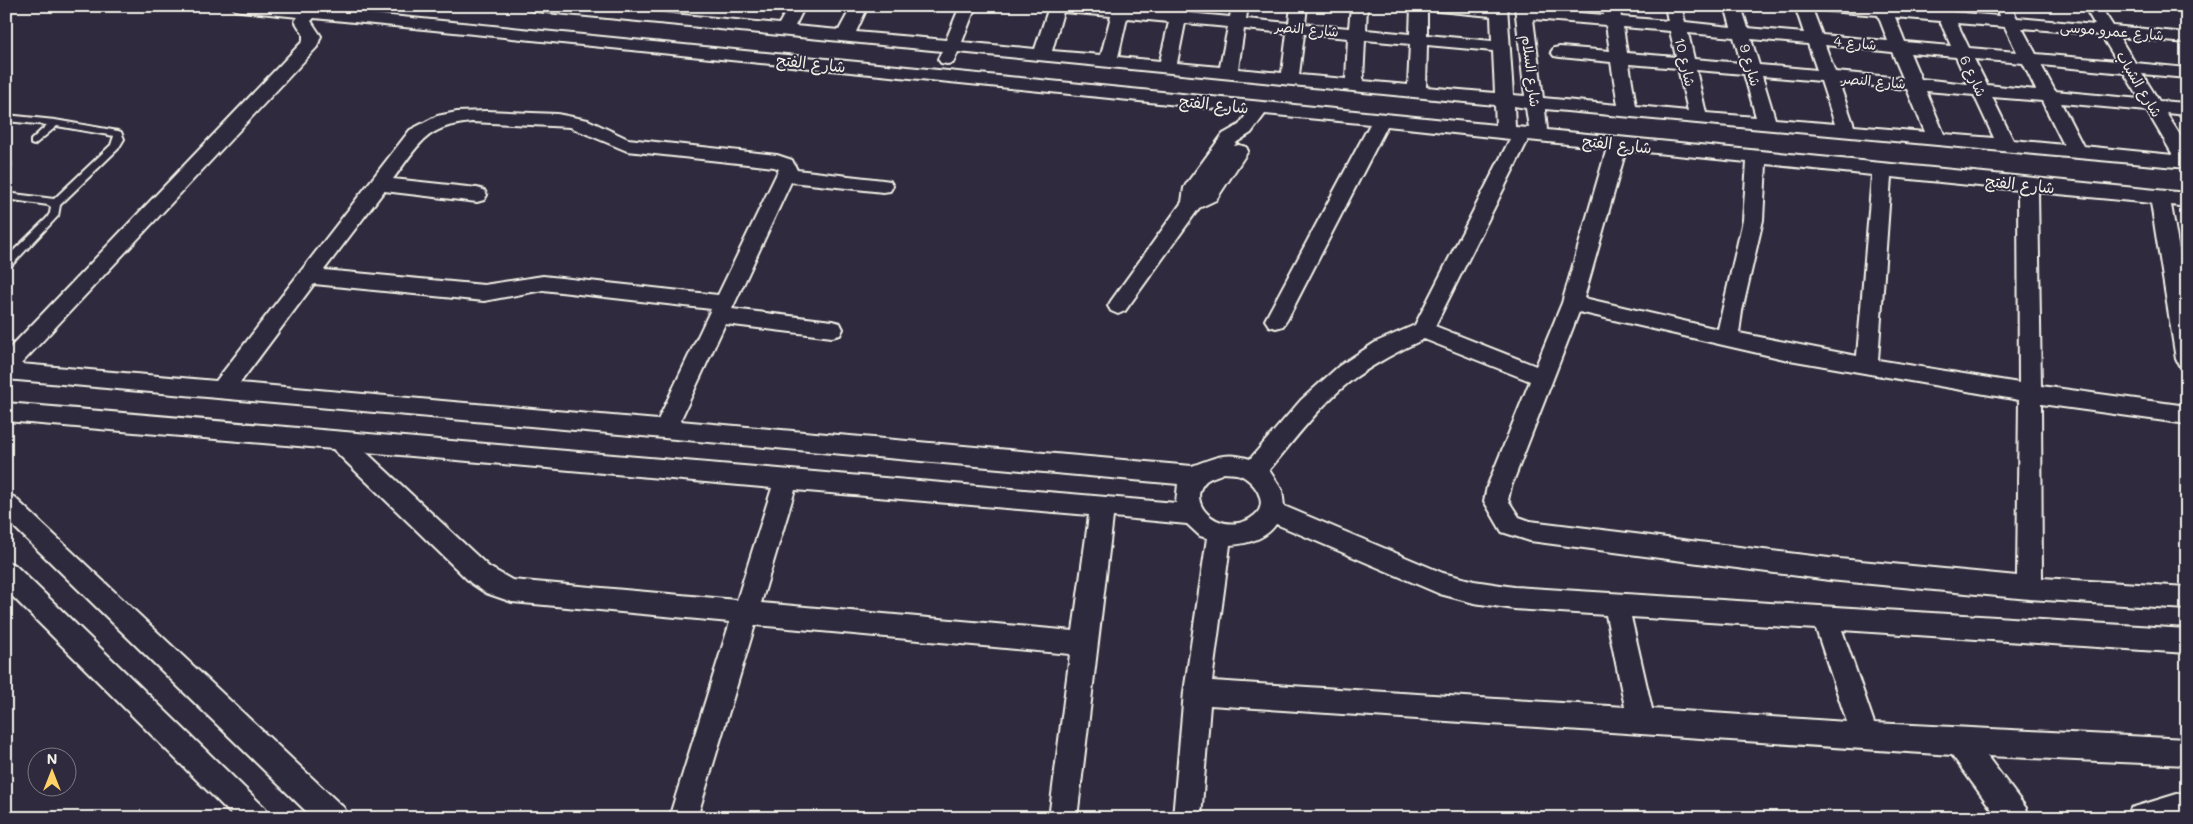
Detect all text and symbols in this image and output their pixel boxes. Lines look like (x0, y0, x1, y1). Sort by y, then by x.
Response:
street label: شارع النصر (1273, 16, 1340, 42)
street label: شارع عمرو موسى (2059, 17, 2165, 45)
street label: شارع 4 (1833, 31, 1877, 55)
street label: شارع السلام (1516, 34, 1545, 108)
street label: شارع 10 (1670, 36, 1700, 88)
street label: شارع 9 (1734, 42, 1766, 88)
street label: شارع الشباب (2111, 47, 2167, 121)
street label: شارع الفتح (775, 48, 847, 79)
street label: شارع 6 (1955, 52, 1991, 100)
street label: شارع النصر (1840, 68, 1907, 94)
street label: شارع الفتح (1178, 89, 1250, 120)
street label: شارع الفتح (1581, 129, 1653, 160)
street label: شارع الفتح (1984, 169, 2056, 200)
north arrow (28, 746, 78, 796)
text: N (47, 749, 57, 768)

